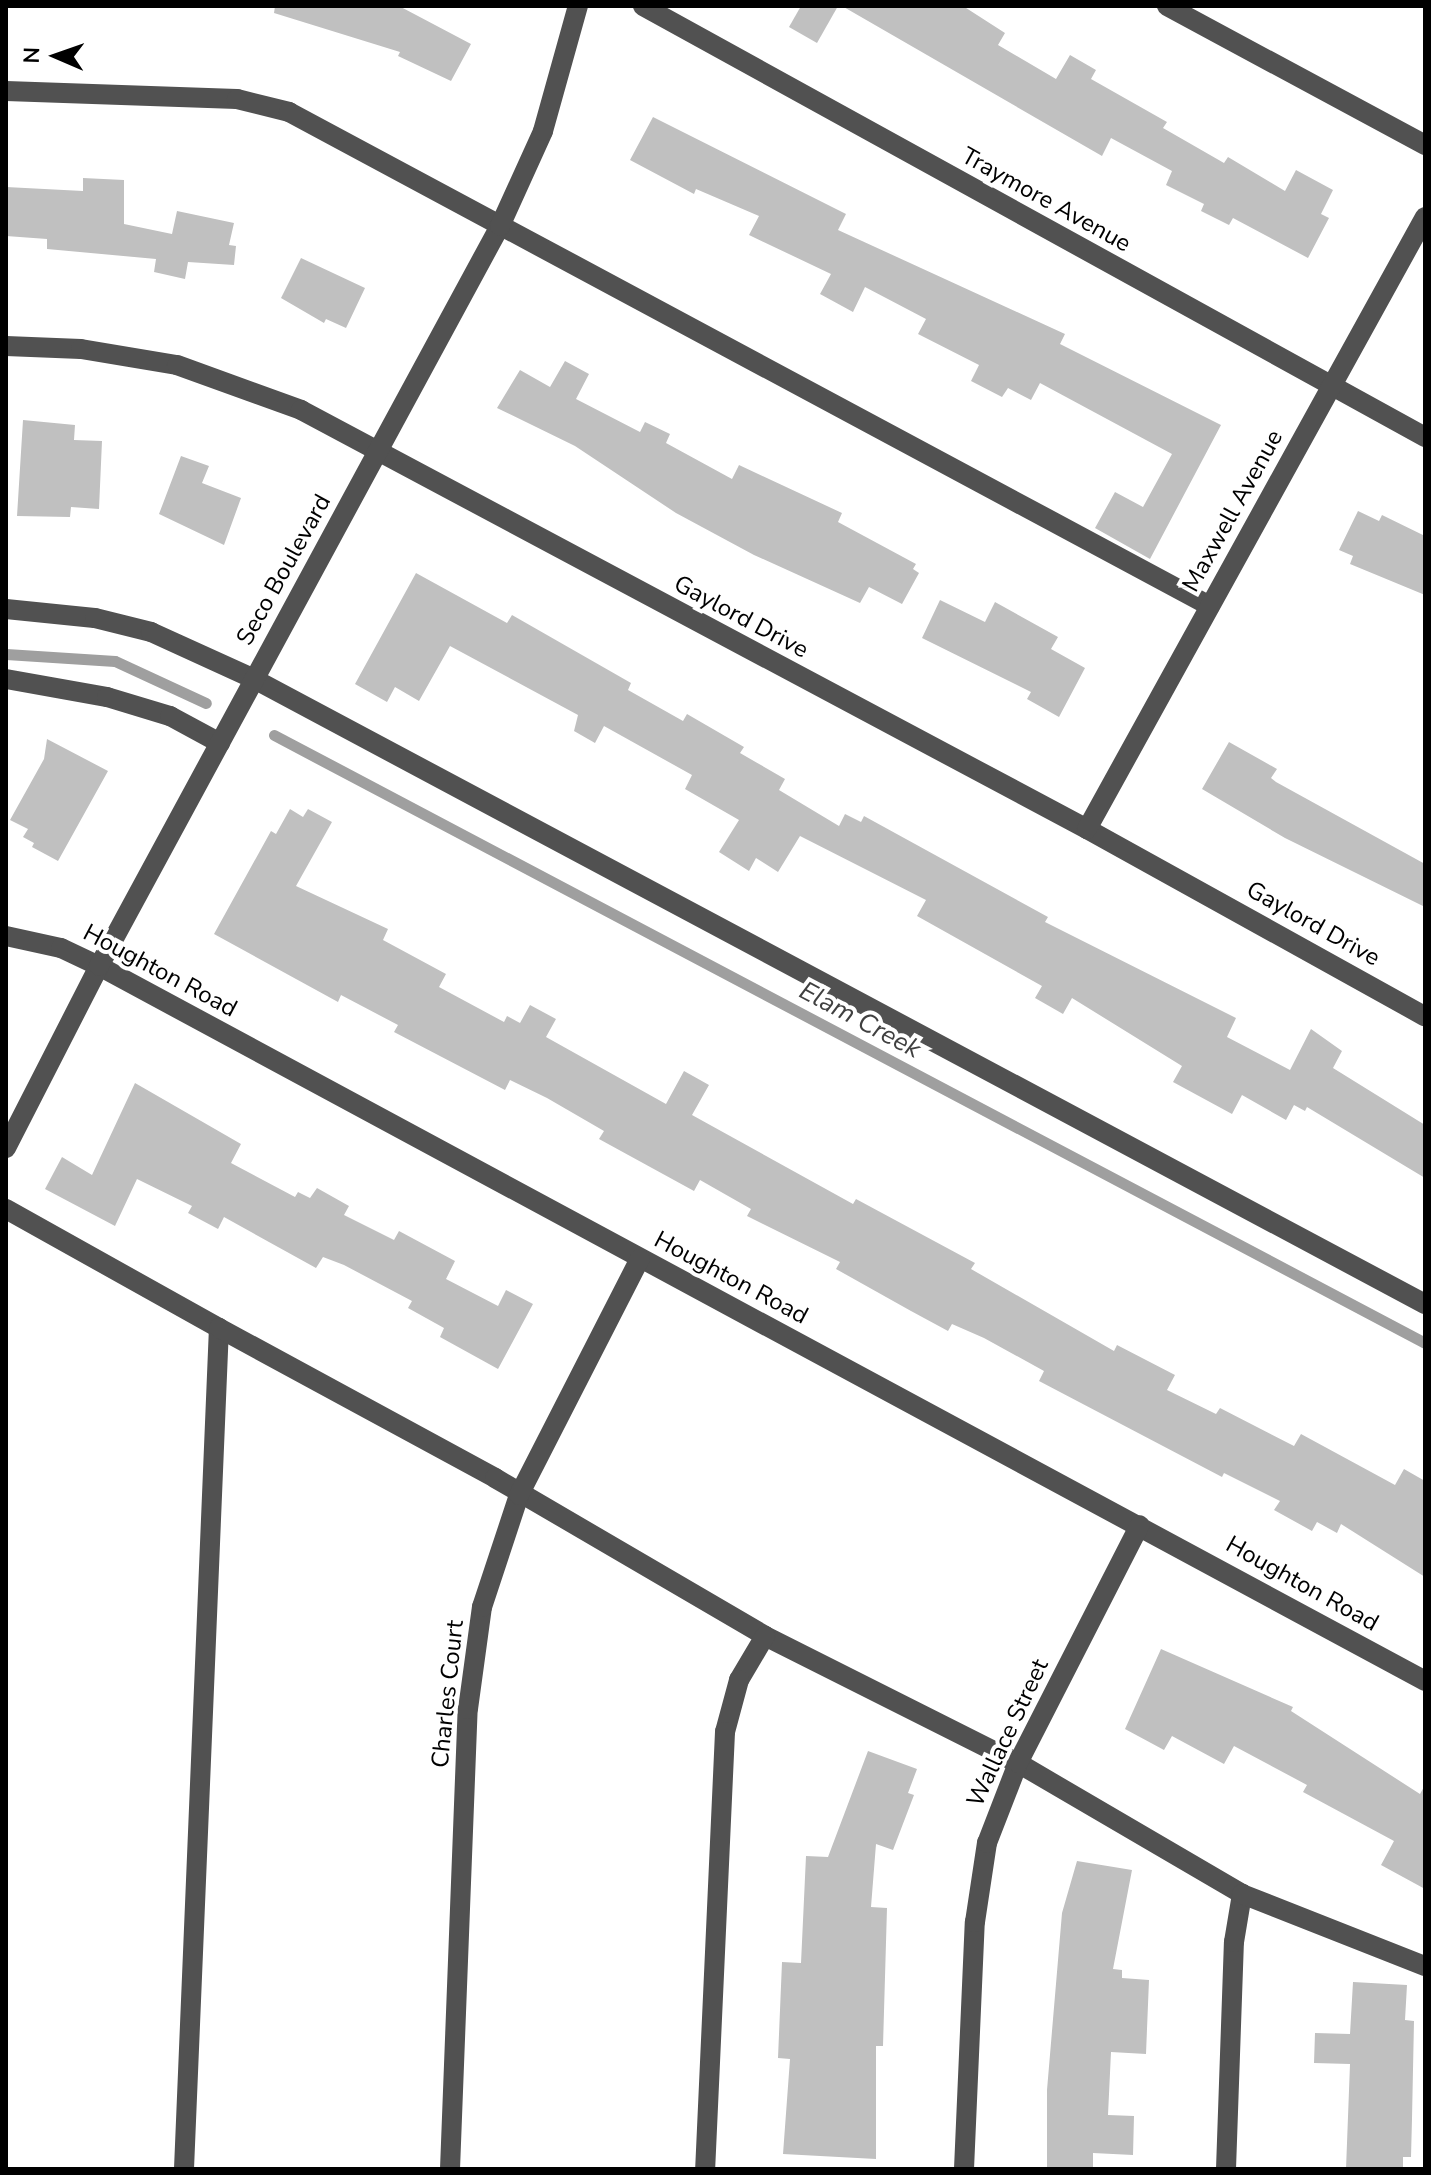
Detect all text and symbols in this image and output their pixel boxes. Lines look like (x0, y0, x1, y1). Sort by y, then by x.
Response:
north arrow (16, 16, 96, 96)
text: N (17, 46, 47, 64)
street label: Traymore Avenue (956, 142, 1136, 258)
street label: Maxwell Avenue (1177, 425, 1289, 597)
street label: Seco Boulevard (231, 490, 337, 650)
street label: Gaylord Drive (669, 569, 813, 665)
street label: Gaylord Drive (1241, 875, 1385, 973)
street label: Houghton Road (78, 918, 242, 1024)
water label: Elam Creek (794, 975, 926, 1065)
street label: Houghton Road (649, 1225, 813, 1331)
street label: Houghton Road (1221, 1530, 1383, 1638)
street label: Charles Court (426, 1619, 470, 1769)
street label: Wallace Street (961, 1654, 1055, 1812)

